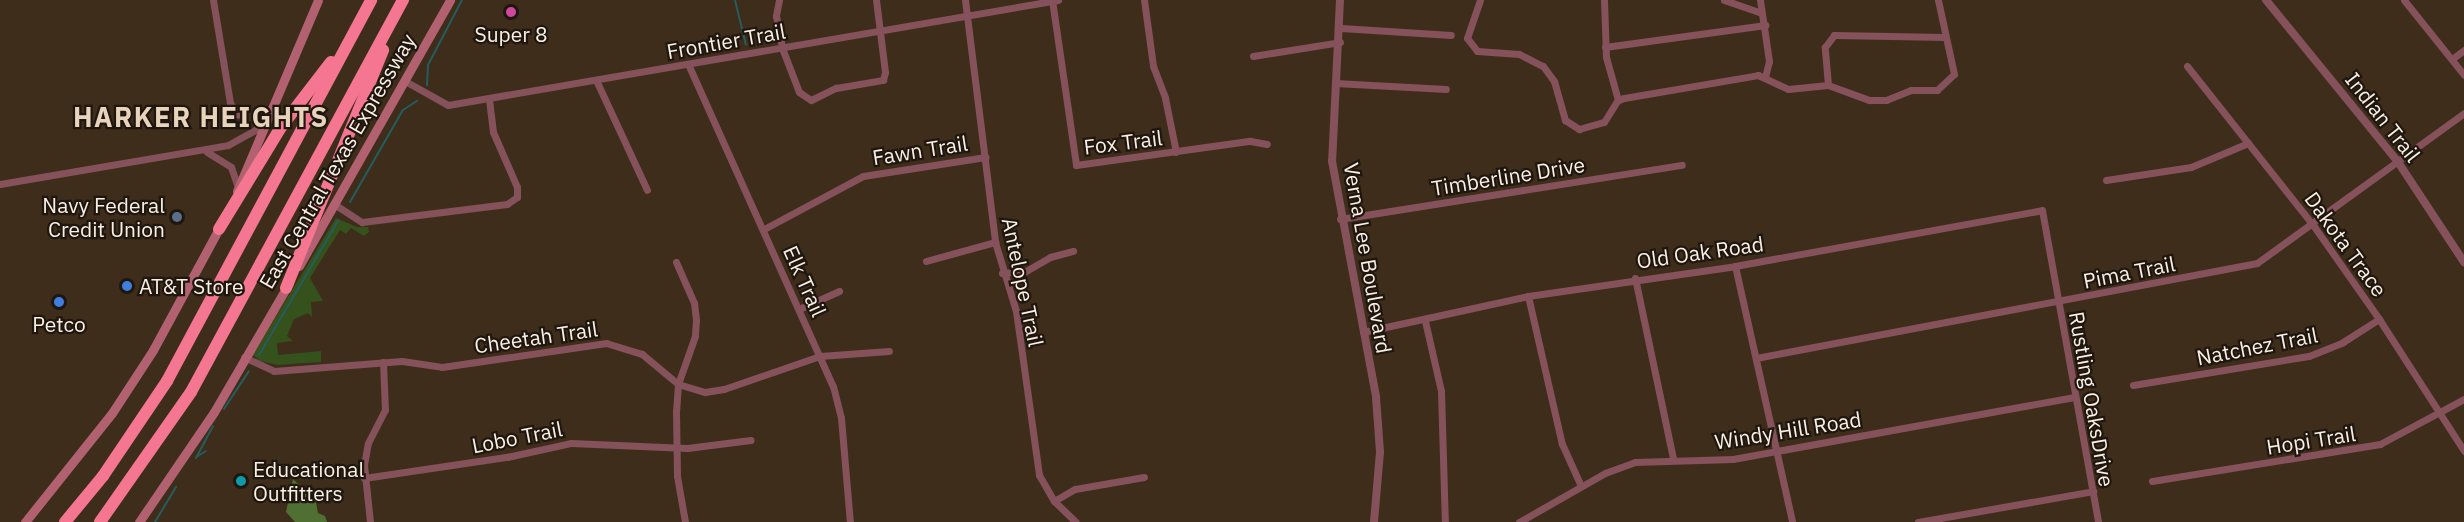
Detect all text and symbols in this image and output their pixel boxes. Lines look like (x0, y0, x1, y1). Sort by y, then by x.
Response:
marker: Super 8 (504, 5, 518, 19)
street label: Frontier Trail (665, 18, 787, 64)
place label: Super 8 (474, 21, 548, 47)
street label: East Central Texas Expressway (254, 29, 420, 293)
street label: Indian Trail (2340, 67, 2426, 167)
district label: HARKER HEIGHTS (73, 101, 329, 133)
street label: Fox Trail (1082, 125, 1164, 159)
street label: Fawn Trail (871, 130, 969, 170)
street label: Timberline Drive (1429, 151, 1587, 201)
street label: Verna Lee Boulevard (1339, 161, 1397, 355)
street label: Dakota Trace (2300, 187, 2392, 301)
place label: Navy Federal Credit Union (42, 192, 165, 242)
marker: Navy Federal Credit Union (170, 210, 184, 224)
street label: Antelope Trail (997, 215, 1049, 349)
street label: Old Oak Road (1635, 231, 1765, 273)
street label: Elk Trail (778, 242, 832, 320)
street label: Pima Trail (2081, 251, 2177, 293)
place label: AT&T Store (139, 273, 243, 299)
marker: AT&T Store (120, 279, 134, 293)
marker: Petco (52, 295, 66, 309)
street label: Rustling OaksDrive (2064, 309, 2120, 489)
place label: Petco (32, 311, 86, 337)
street label: Cheetah Trail (473, 316, 599, 358)
street label: Natchez Trail (2194, 322, 2320, 370)
street label: Windy Hill Road (1713, 406, 1863, 454)
street label: Lobo Trail (470, 416, 564, 458)
street label: Hopi Trail (2265, 421, 2357, 459)
place label: Educational Outfitters (253, 456, 364, 506)
marker: Educational Outfitters (234, 474, 248, 488)

